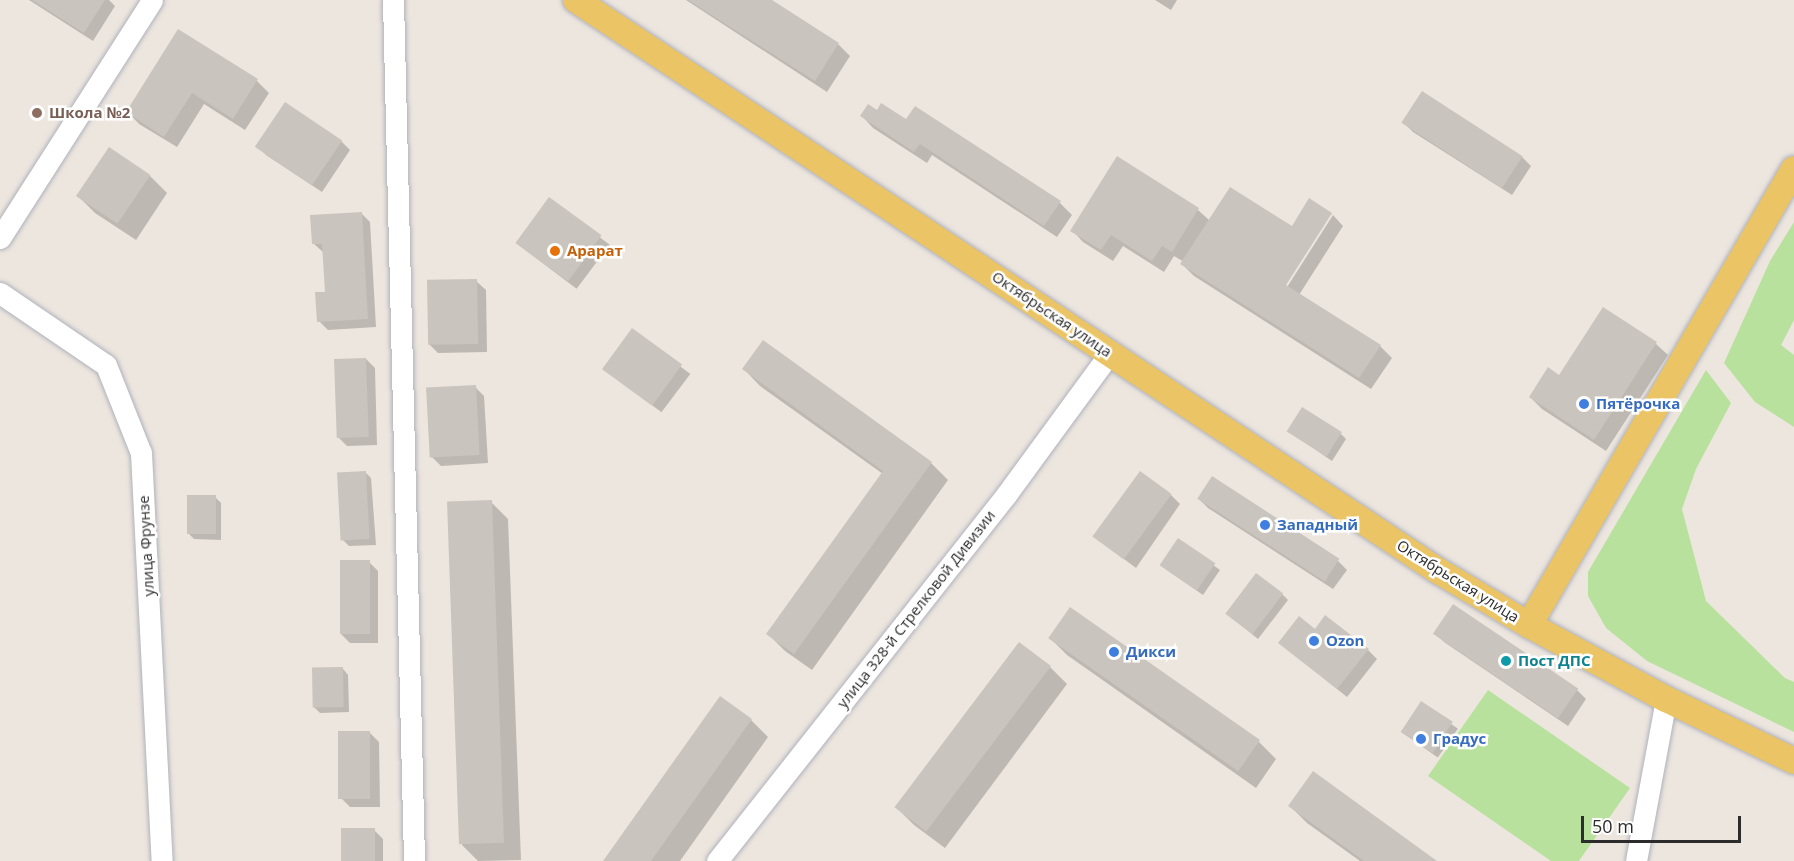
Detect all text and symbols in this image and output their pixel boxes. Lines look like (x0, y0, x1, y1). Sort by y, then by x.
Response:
place label: Школа №2 (49, 104, 130, 122)
marker: Школа №2 (30, 106, 44, 120)
place label: Арарат (567, 242, 623, 260)
marker: Арарат (548, 244, 562, 258)
street label: Октябрьская улица (989, 267, 1115, 361)
place label: Пятёрочка (1596, 395, 1680, 413)
marker: Пятёрочка (1577, 397, 1591, 411)
street label: улица Фрунзе (134, 495, 158, 597)
street label: улица 328-й Стрелковой Дивизии (833, 507, 999, 711)
place label: Западный (1277, 516, 1358, 534)
marker: Западный (1258, 518, 1272, 532)
street label: Октябрьская улица (1394, 536, 1522, 626)
place label: Ozon (1326, 632, 1364, 650)
marker: Ozon (1307, 634, 1321, 648)
place label: Дикси (1126, 643, 1176, 661)
marker: Дикси (1107, 645, 1121, 659)
place label: Пост ДПС (1518, 652, 1591, 670)
marker: Пост ДПС (1499, 654, 1513, 668)
place label: Градус (1433, 730, 1486, 748)
marker: Градус (1414, 732, 1428, 746)
scale bar (1584, 804, 1744, 842)
text: 50 m (1592, 814, 1634, 838)

